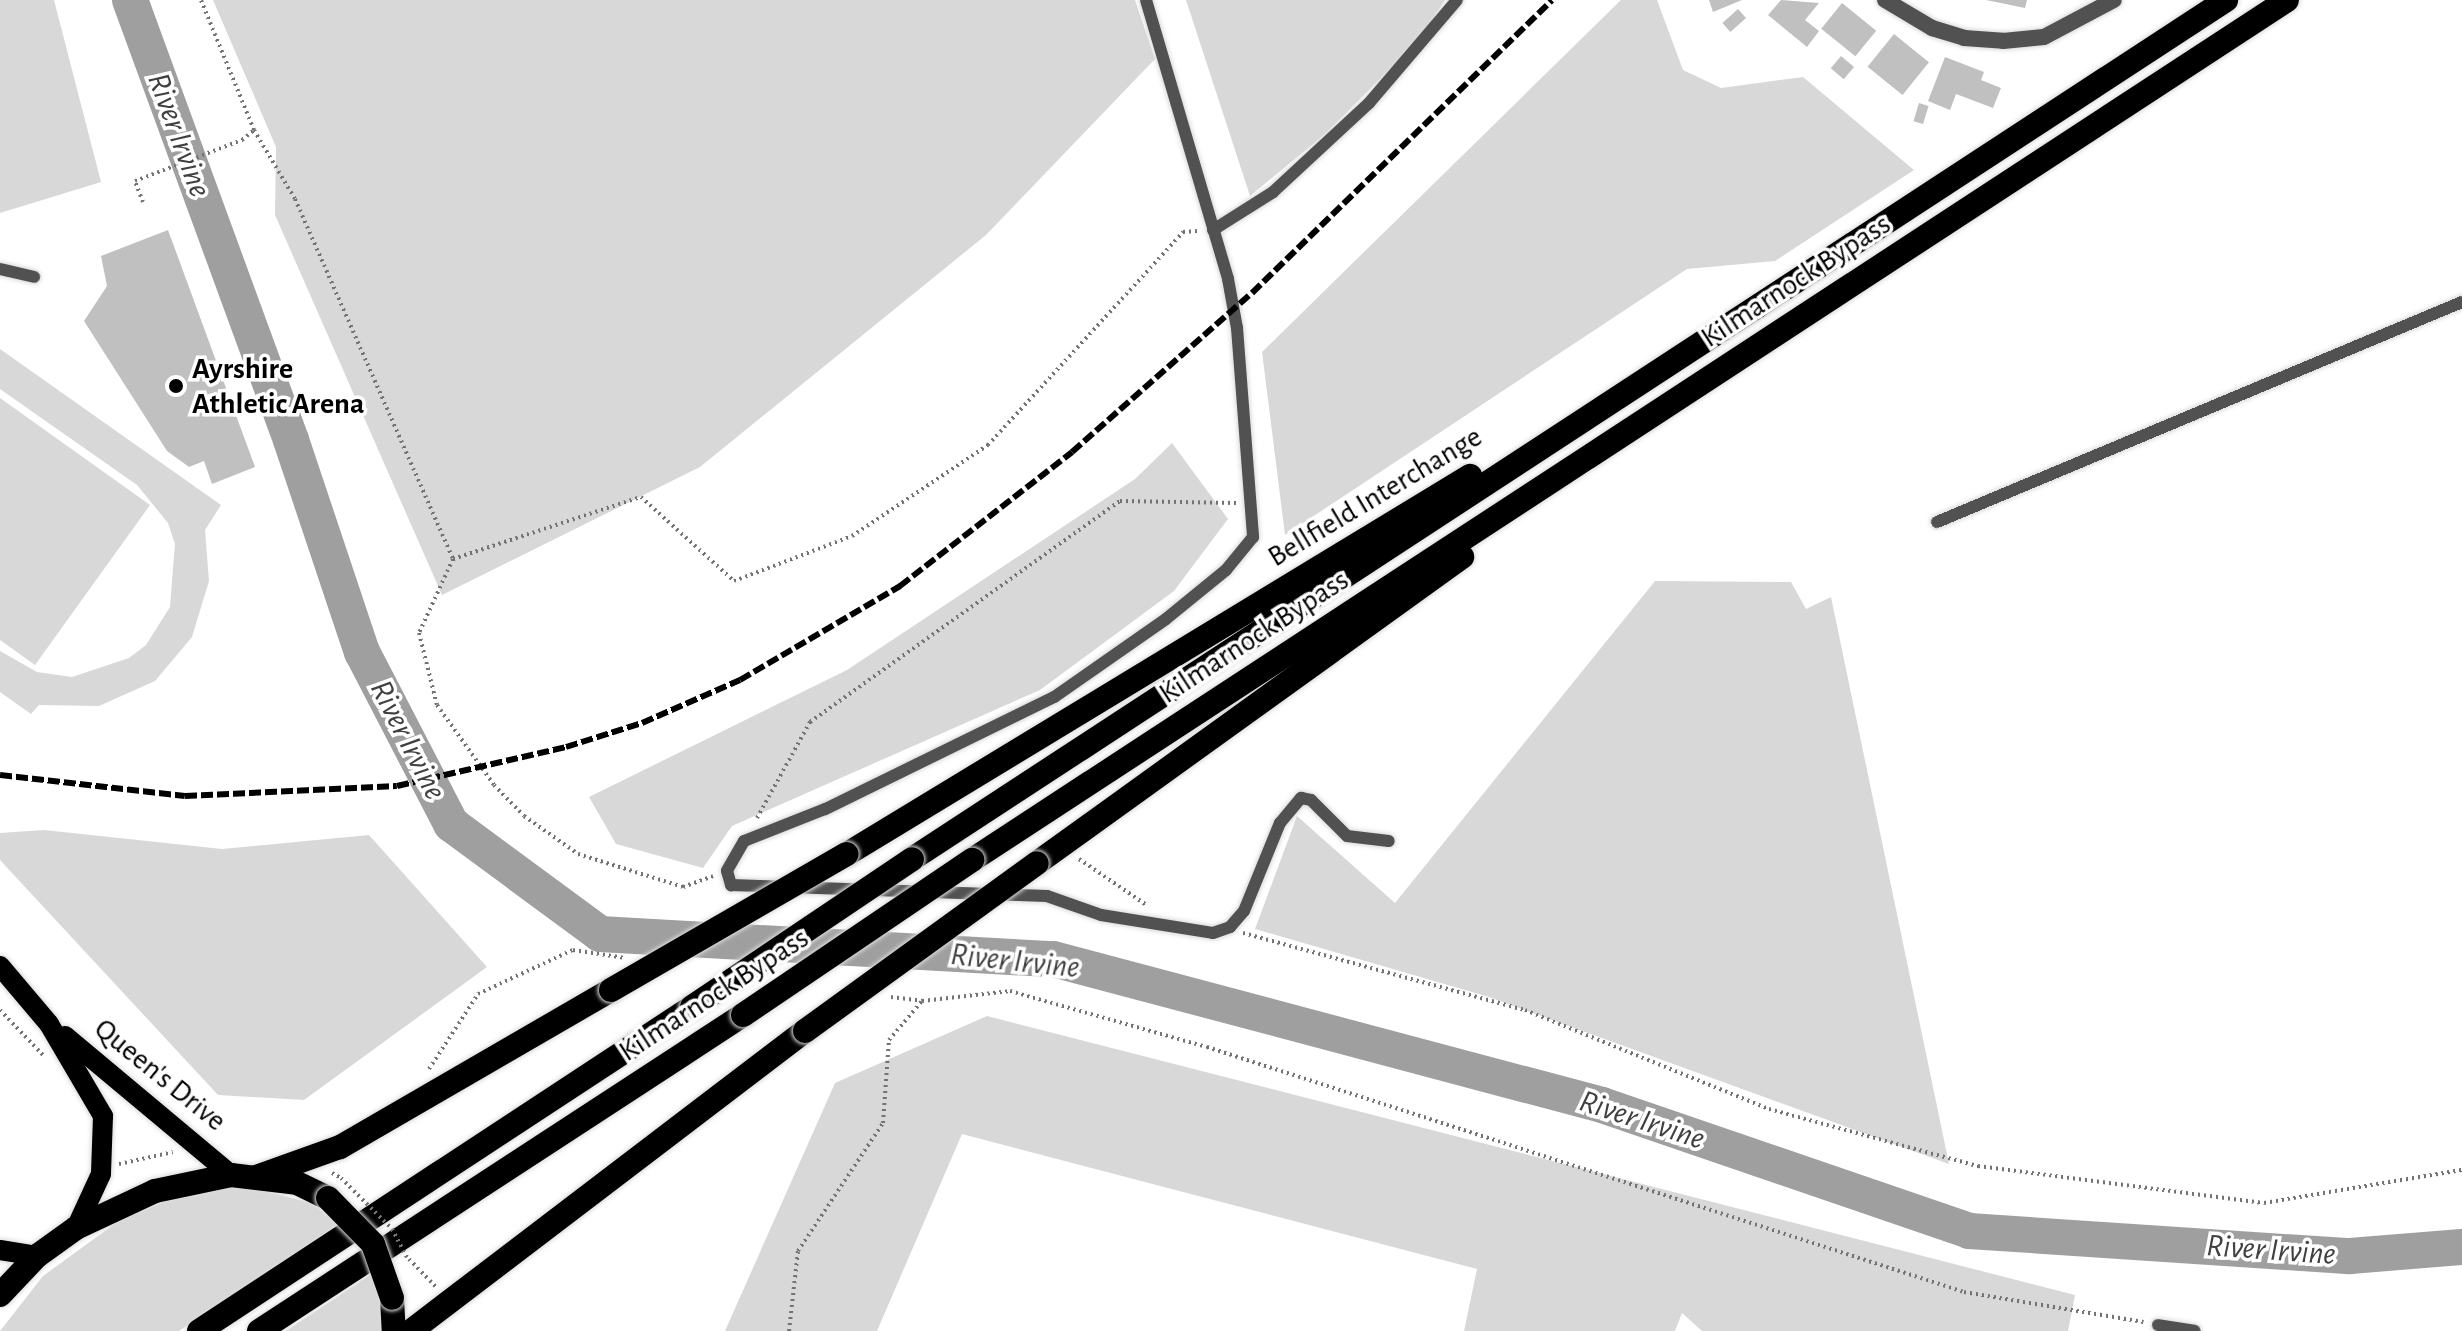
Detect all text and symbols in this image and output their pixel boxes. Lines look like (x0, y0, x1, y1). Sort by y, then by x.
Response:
water label: River Irvine (139, 68, 219, 202)
street label: Kilmarnock Bypass (1694, 206, 1898, 356)
place label: Ayrshire Athletic Arena (192, 351, 364, 422)
marker: Ayrshire Athletic Arena (167, 377, 185, 395)
street label: Bellfield Interchange (1261, 419, 1489, 575)
street label: Kilmarnock Bypass (1152, 562, 1356, 712)
water label: River Irvine (362, 674, 454, 806)
street label: Kilmarnock Bypass (612, 920, 816, 1070)
water label: River Irvine (949, 935, 1081, 987)
street label: Queen's Drive (87, 1011, 233, 1139)
water label: River Irvine (1575, 1082, 1709, 1158)
water label: River Irvine (2205, 1226, 2337, 1274)

